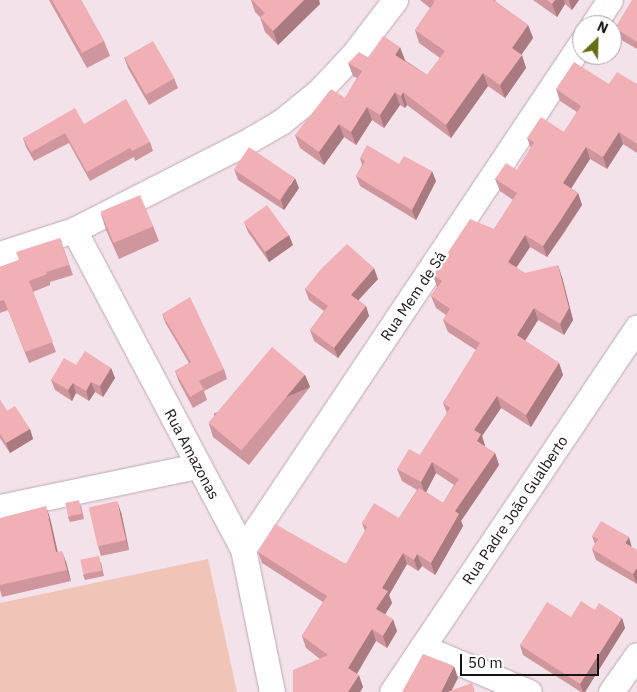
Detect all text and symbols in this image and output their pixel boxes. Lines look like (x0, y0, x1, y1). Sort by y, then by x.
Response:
north arrow (572, 15, 622, 65)
text: N (594, 17, 611, 37)
street label: Rua Mem de Sá (376, 248, 450, 344)
street label: Rua Amazonas (161, 406, 223, 502)
street label: Rua Padre João Gualberto (458, 432, 572, 588)
scale bar (462, 644, 601, 676)
text: 50 m (468, 653, 503, 672)

